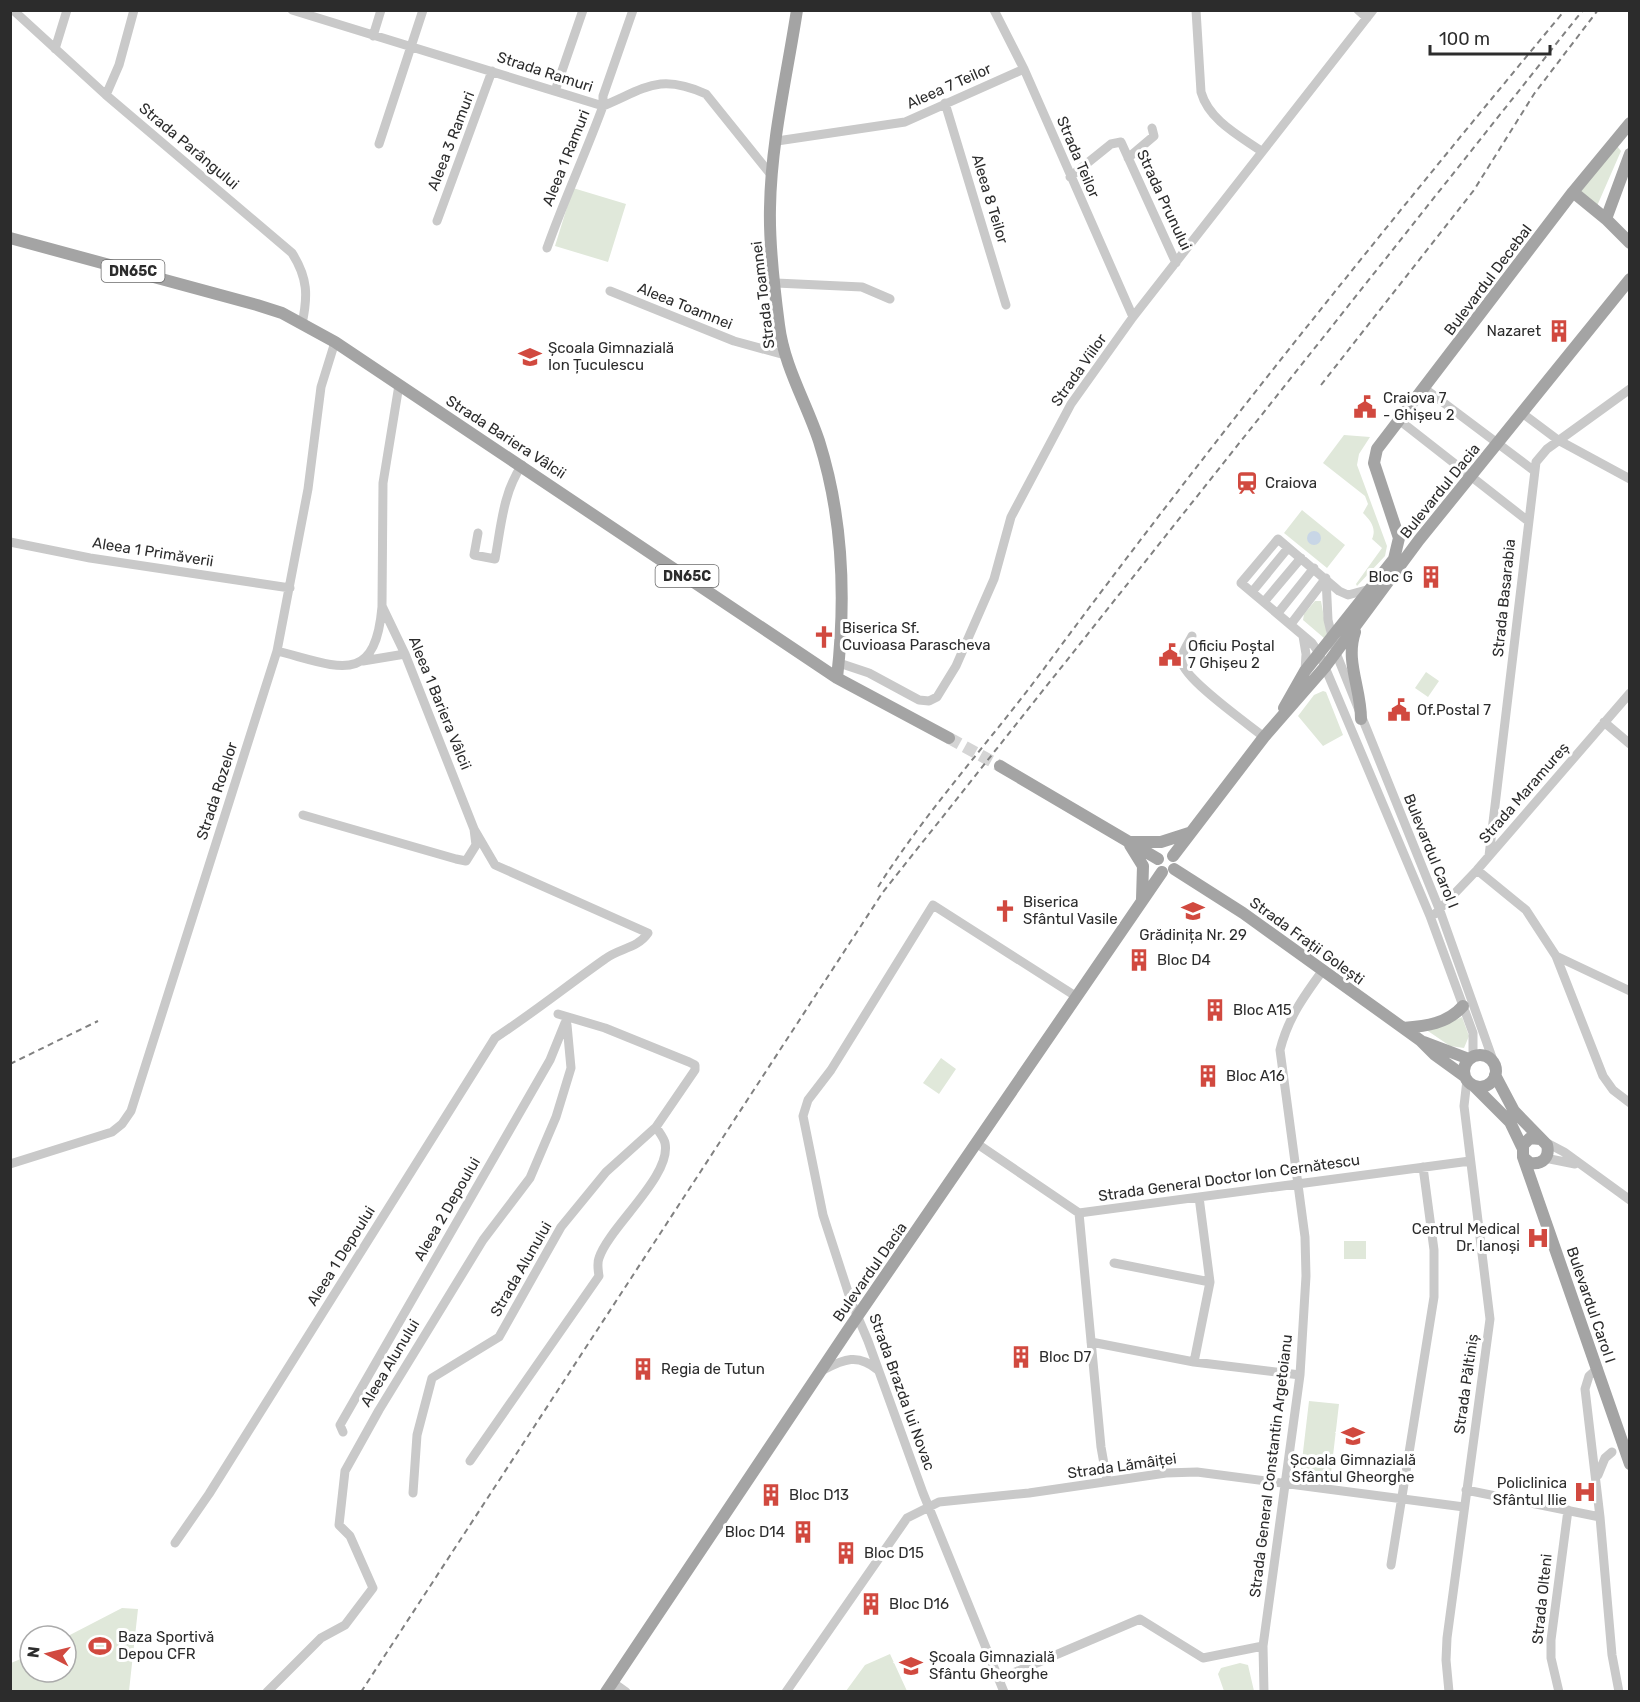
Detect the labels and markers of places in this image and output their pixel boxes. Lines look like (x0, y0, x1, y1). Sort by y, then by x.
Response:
building icon: Nazaret (1546, 318, 1572, 344)
place label: Nazaret (1487, 322, 1541, 340)
place label: Școala Gimnazială Ion Țuculescu (548, 339, 674, 374)
school or university icon: Școala Gimnazială Ion Țuculescu (517, 344, 543, 370)
place label: Craiova 7 - Ghișeu 2 (1383, 389, 1455, 424)
public building icon: Craiova 7 - Ghișeu 2 (1352, 394, 1378, 420)
station icon: Craiova (1234, 470, 1260, 496)
place label: Craiova (1265, 474, 1317, 492)
building icon: Bloc G (1418, 564, 1444, 590)
place label: Bloc G (1369, 568, 1413, 586)
place label: Biserica Sf. Cuvioasa Parascheva (842, 619, 991, 654)
church icon: Biserica Sf. Cuvioasa Parascheva (811, 624, 837, 650)
place label: Oficiu Poștal 7 Ghișeu 2 (1188, 637, 1275, 672)
public building icon: Oficiu Poștal 7 Ghișeu 2 (1157, 642, 1183, 668)
public building icon: Of.Postal 7 (1386, 697, 1412, 723)
place label: Of.Postal 7 (1417, 701, 1491, 719)
place label: Biserica Sfântul Vasile (1023, 893, 1118, 928)
church icon: Biserica Sfântul Vasile (992, 898, 1018, 924)
school or university icon: Grădinița Nr. 29 (1180, 898, 1206, 924)
place label: Grădinița Nr. 29 (1139, 926, 1247, 944)
building icon: Bloc D4 (1126, 947, 1152, 973)
place label: Bloc D4 (1157, 951, 1211, 969)
building icon: Bloc A15 (1202, 997, 1228, 1023)
place label: Bloc A15 (1233, 1001, 1292, 1019)
building icon: Bloc A16 (1195, 1063, 1221, 1089)
place label: Bloc A16 (1226, 1067, 1285, 1085)
place label: Centrul Medical Dr. Ianoși (1412, 1220, 1520, 1255)
hospital icon: Centrul Medical Dr. Ianoși (1525, 1225, 1551, 1251)
building icon: Bloc D7 (1008, 1344, 1034, 1370)
place label: Bloc D7 (1039, 1348, 1092, 1366)
building icon: Regia de Tutun (630, 1356, 656, 1382)
place label: Regia de Tutun (661, 1360, 765, 1378)
school or university icon: Școala Gimnazială Sfântul Gheorghe (1340, 1423, 1366, 1449)
place label: Școala Gimnazială Sfântul Gheorghe (1290, 1451, 1416, 1486)
place label: Policlinica Sfântul Ilie (1493, 1474, 1567, 1509)
hospital icon: Policlinica Sfântul Ilie (1572, 1479, 1598, 1505)
building icon: Bloc D13 (758, 1482, 784, 1508)
place label: Bloc D13 (789, 1486, 849, 1504)
building icon: Bloc D14 (790, 1519, 816, 1545)
place label: Bloc D14 (725, 1523, 785, 1541)
building icon: Bloc D15 (833, 1540, 859, 1566)
place label: Bloc D15 (864, 1544, 924, 1562)
building icon: Bloc D16 (858, 1591, 884, 1617)
place label: Bloc D16 (889, 1595, 949, 1613)
place label: Baza Sportivă Depou CFR (118, 1628, 214, 1663)
sports icon: Baza Sportivă Depou CFR (87, 1633, 113, 1659)
place label: Școala Gimnazială Sfântu Gheorghe (929, 1648, 1055, 1683)
school or university icon: Școala Gimnazială Sfântu Gheorghe (898, 1653, 924, 1679)

